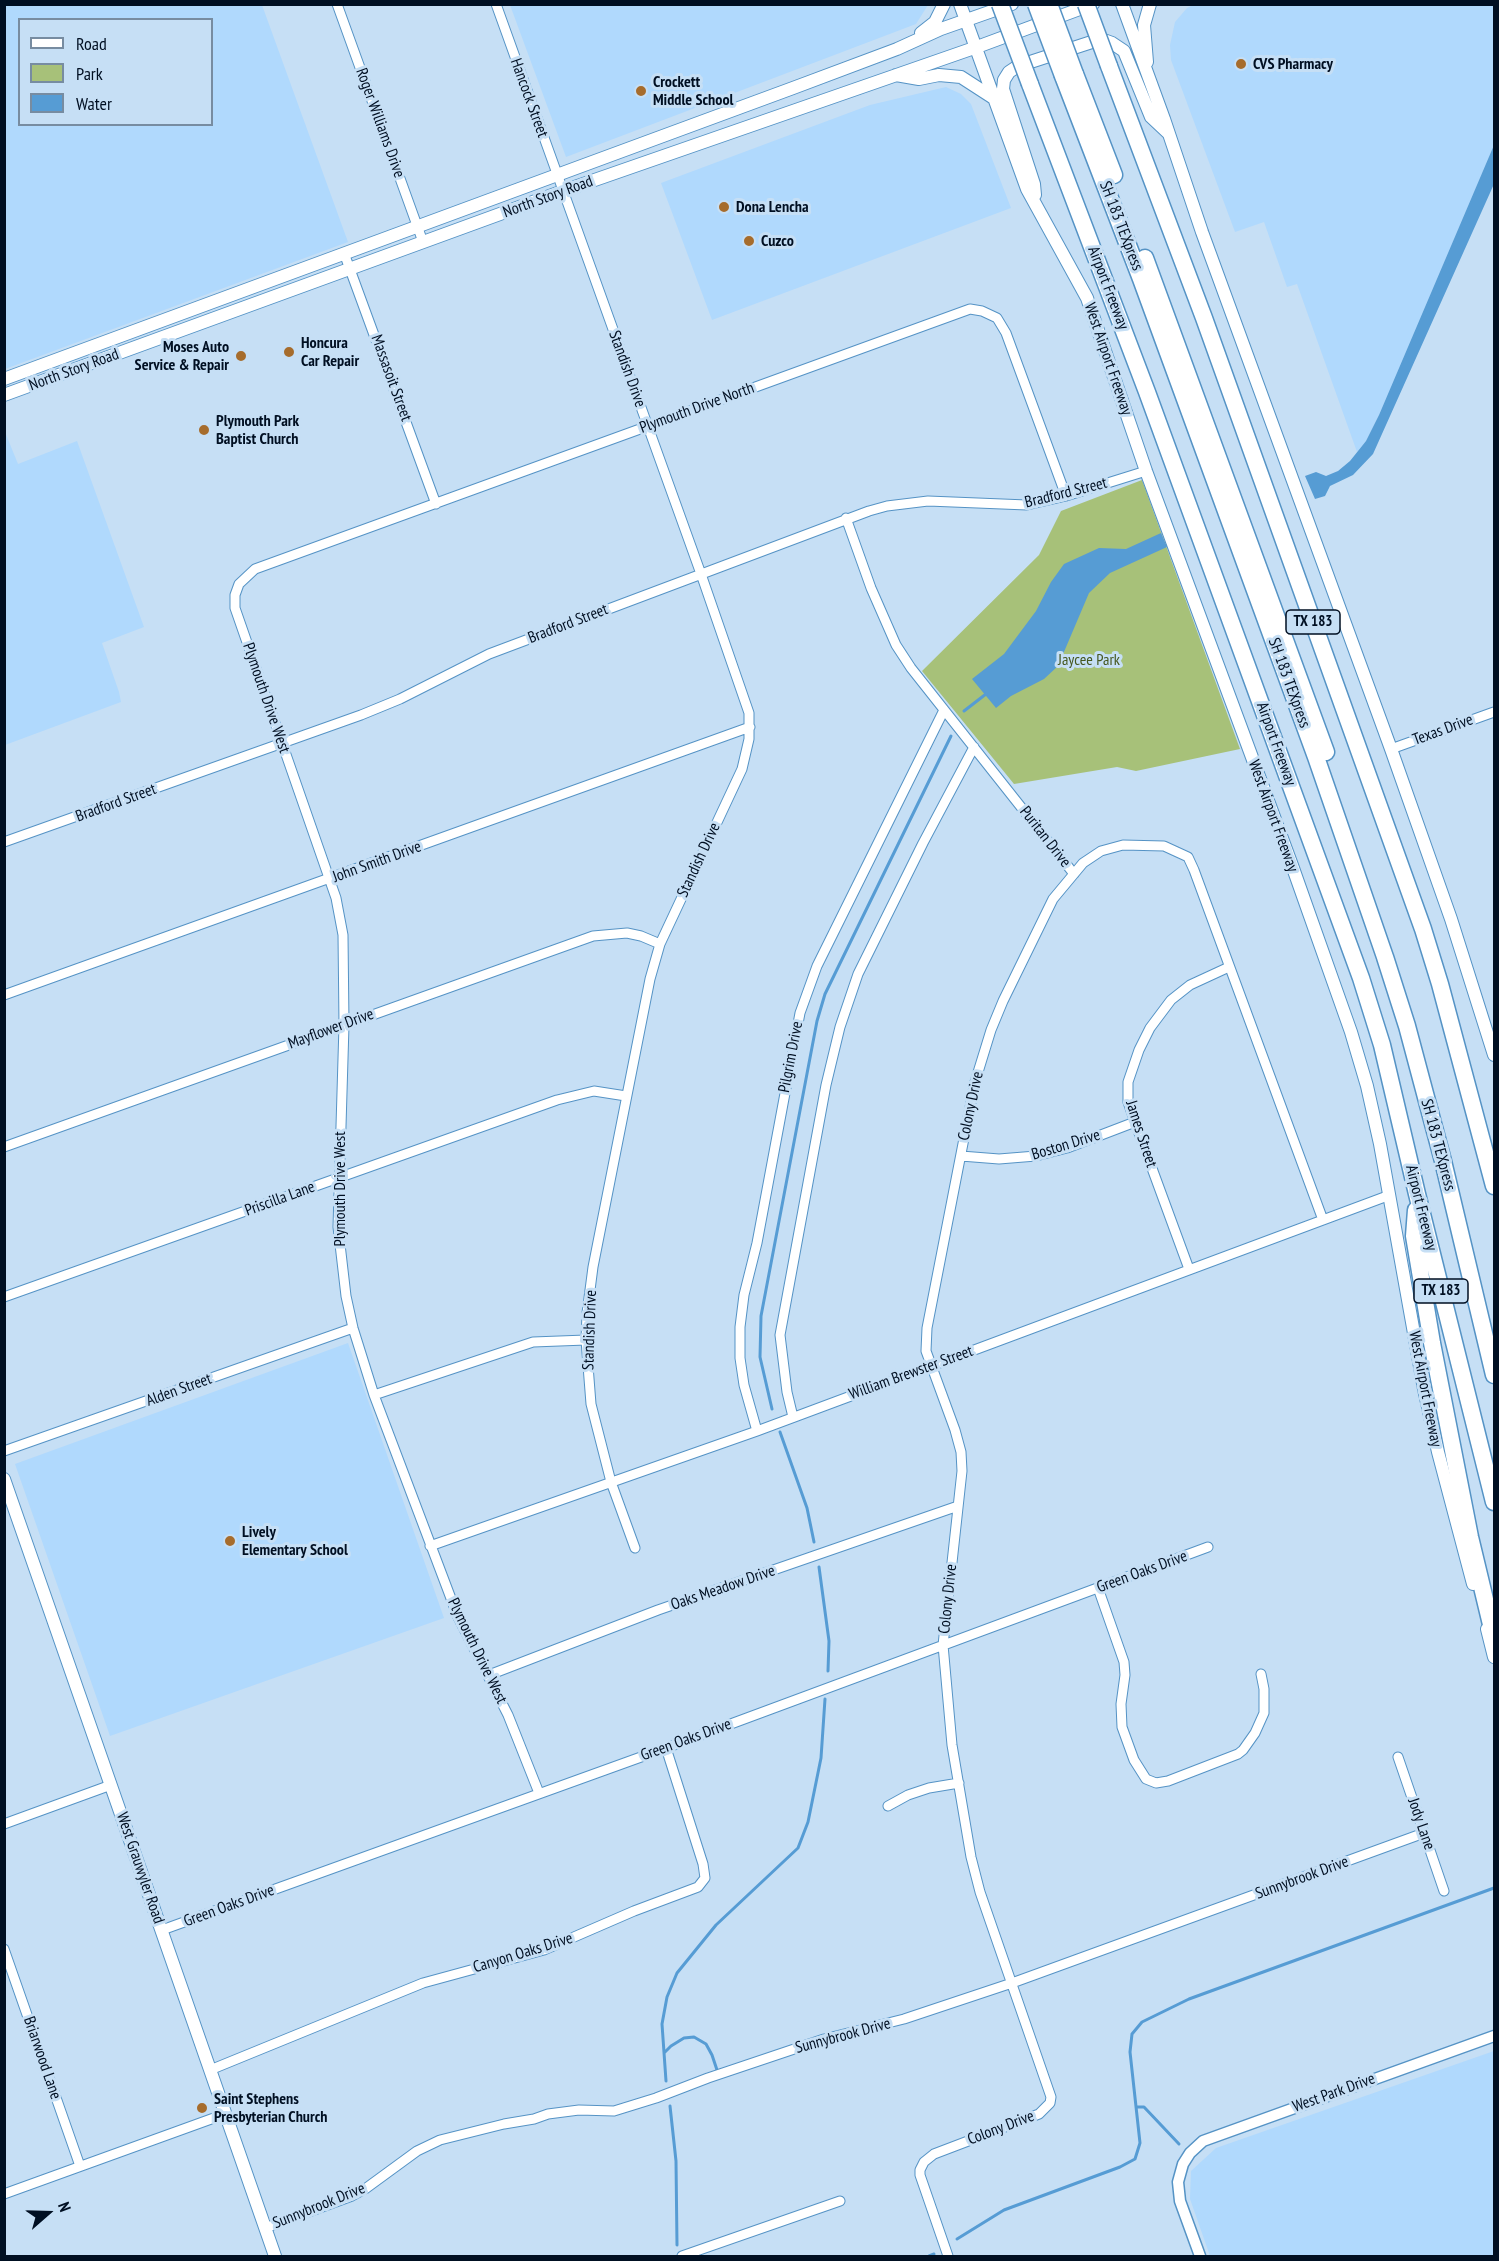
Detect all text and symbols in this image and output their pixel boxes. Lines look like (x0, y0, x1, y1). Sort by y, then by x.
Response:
legend (18, 18, 213, 126)
text: Road (76, 32, 107, 55)
place label: CVS Pharmacy (1253, 54, 1333, 74)
street label: Hancock Street (506, 56, 552, 140)
marker: CVS Pharmacy (1234, 57, 1248, 71)
text: Park (76, 62, 103, 85)
street label: Roger Williams Drive (351, 66, 409, 180)
place label: Crockett Middle School (653, 72, 733, 110)
marker: Crockett Middle School (634, 84, 648, 98)
text: Water (76, 92, 112, 115)
street label: North Story Road (500, 172, 596, 222)
street label: SH 183 TEXpress (1095, 179, 1147, 273)
place label: Dona Lencha (736, 197, 809, 217)
marker: Dona Lencha (717, 200, 731, 214)
place label: Cuzco (761, 231, 794, 251)
marker: Cuzco (742, 234, 756, 248)
street label: Airport Freeway (1083, 244, 1133, 332)
street label: West Airport Freeway (1080, 300, 1136, 418)
street label: Standish Drive (604, 328, 650, 410)
street label: Massasoit Street (367, 332, 415, 424)
place label: Honcura Car Repair (301, 333, 359, 371)
place label: Moses Auto Service & Repair (135, 337, 229, 375)
street label: North Story Road (26, 345, 122, 395)
marker: Honcura Car Repair (282, 345, 296, 359)
marker: Moses Auto Service & Repair (234, 349, 248, 363)
street label: Plymouth Drive North (637, 378, 757, 438)
place label: Plymouth Park Baptist Church (216, 411, 299, 449)
marker: Plymouth Park Baptist Church (197, 423, 211, 437)
street label: Bradford Street (1023, 474, 1109, 512)
street label: Bradford Street (525, 600, 611, 648)
road number: TX 183 (1286, 610, 1340, 634)
street label: SH 183 TEXpress (1264, 635, 1314, 731)
street label: Plymouth Drive West (238, 640, 294, 756)
park label: Jaycee Park (1058, 650, 1120, 670)
street label: Airport Freeway (1252, 700, 1300, 788)
street label: Texas Drive (1410, 710, 1476, 750)
street label: West Airport Freeway (1244, 757, 1302, 875)
street label: Bradford Street (73, 780, 159, 826)
street label: Puritan Drive (1015, 803, 1075, 871)
street label: Standish Drive (673, 820, 725, 900)
street label: John Smith Drive (330, 837, 424, 887)
street label: Mayflower Drive (286, 1005, 376, 1053)
street label: Pilgrim Drive (775, 1020, 807, 1094)
street label: Colony Drive (954, 1070, 988, 1142)
street label: SH 183 TEXpress (1417, 1097, 1459, 1193)
street label: James Street (1121, 1098, 1161, 1170)
street label: Boston Drive (1029, 1126, 1103, 1164)
street label: Plymouth Drive West (330, 1131, 350, 1247)
street label: Airport Freeway (1401, 1163, 1441, 1253)
street label: Priscilla Lane (242, 1178, 318, 1220)
road number: TX 183 (1414, 1279, 1468, 1303)
street label: Standish Drive (579, 1290, 601, 1370)
street label: West Airport Freeway (1404, 1329, 1446, 1449)
street label: William Brewster Street (846, 1342, 976, 1404)
street label: Alden Street (144, 1369, 214, 1411)
place label: Lively Elementary School (242, 1522, 348, 1560)
marker: Lively Elementary School (223, 1534, 237, 1548)
street label: Green Oaks Drive (1094, 1547, 1190, 1597)
street label: Oaks Meadow Drive (668, 1561, 778, 1615)
street label: Colony Drive (935, 1563, 961, 1635)
street label: Plymouth Drive West (443, 1595, 511, 1707)
street label: Green Oaks Drive (638, 1715, 734, 1765)
street label: Jody Lane (1403, 1796, 1439, 1852)
street label: West Grauwyler Road (112, 1810, 168, 1926)
street label: Sunnybrook Drive (1253, 1852, 1351, 1904)
street label: Green Oaks Drive (181, 1881, 277, 1931)
street label: Canyon Oaks Drive (471, 1929, 575, 1977)
street label: Briarwood Lane (19, 2014, 65, 2102)
street label: Sunnybrook Drive (793, 2014, 893, 2058)
street label: West Park Drive (1290, 2069, 1378, 2117)
place label: Saint Stephens Presbyterian Church (214, 2089, 327, 2127)
marker: Saint Stephens Presbyterian Church (195, 2101, 209, 2115)
street label: Colony Drive (965, 2107, 1037, 2149)
street label: Sunnybrook Drive (270, 2179, 368, 2233)
north arrow (18, 2183, 78, 2243)
text: N (54, 2199, 76, 2214)

